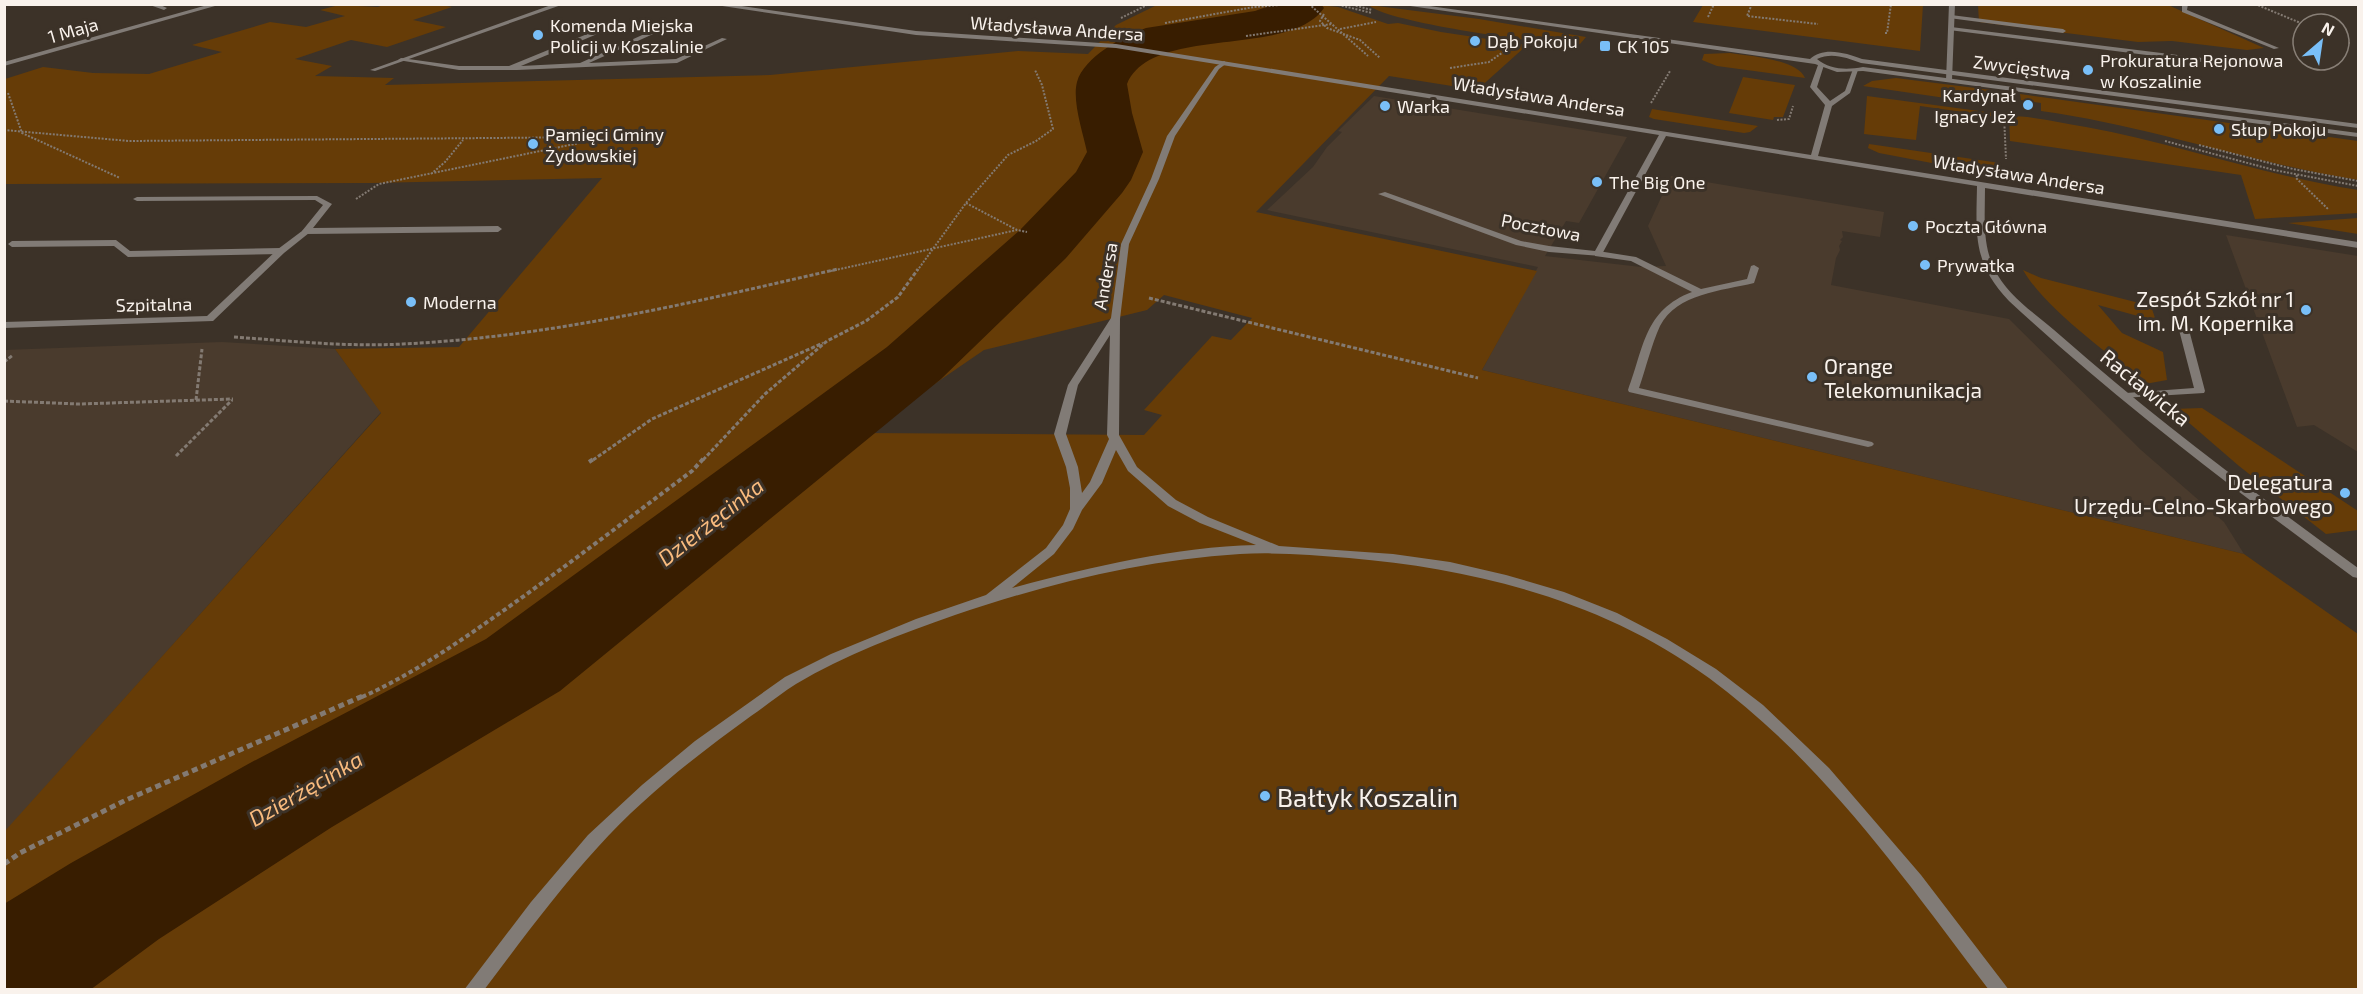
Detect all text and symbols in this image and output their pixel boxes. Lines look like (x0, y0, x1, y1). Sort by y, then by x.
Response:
street label: Władysława Andersa (970, 11, 1144, 45)
street label: 1 Maja (45, 12, 101, 48)
north arrow (2291, 12, 2351, 72)
place label: Komenda Miejska Policji w Koszalinie (550, 14, 704, 57)
text: N (2319, 17, 2338, 40)
marker: Komenda Miejska Policji w Koszalinie (531, 28, 545, 42)
place label: Dąb Pokoju (1487, 30, 1578, 52)
marker: Dąb Pokoju (1468, 34, 1482, 48)
place label: CK 105 (1617, 35, 1669, 57)
marker: CK 105 (1598, 39, 1612, 53)
place label: Prokuratura Rejonowa w Koszalinie (2100, 49, 2283, 92)
street label: Zwycięstwa (1972, 50, 2072, 84)
marker: Prokuratura Rejonowa w Koszalinie (2081, 63, 2095, 77)
street label: Władysława Andersa (1451, 72, 1627, 120)
place label: Kardynał Ignacy Jeż (1934, 84, 2016, 127)
place label: Warka (1397, 95, 1450, 117)
marker: Kardynał Ignacy Jeż (2021, 98, 2035, 112)
marker: Warka (1378, 99, 1392, 113)
place label: Słup Pokoju (2231, 118, 2326, 140)
marker: Słup Pokoju (2212, 122, 2226, 136)
place label: Pamięci Gminy Żydowskiej (545, 123, 665, 166)
marker: Pamięci Gminy Żydowskiej (526, 137, 540, 151)
street label: Władysława Andersa (1931, 150, 2107, 198)
place label: The Big One (1609, 171, 1705, 193)
marker: The Big One (1590, 175, 1604, 189)
street label: Pocztowa (1499, 209, 1583, 245)
place label: Poczta Główna (1925, 215, 2047, 237)
marker: Poczta Główna (1906, 219, 1920, 233)
street label: Andersa (1088, 241, 1122, 311)
place label: Prywatka (1937, 254, 2015, 276)
marker: Prywatka (1918, 258, 1932, 272)
place label: Zespół Szkół nr 1 im. M. Kopernika (2136, 286, 2294, 335)
place label: Moderna (423, 291, 497, 313)
street label: Szpitalna (116, 292, 192, 316)
marker: Moderna (404, 295, 418, 309)
marker: Zespół Szkół nr 1 im. M. Kopernika (2299, 303, 2313, 317)
street label: Racławicka (2096, 343, 2196, 431)
place label: Orange Telekomunikacja (1824, 353, 1982, 403)
marker: Orange Telekomunikacja (1805, 370, 1819, 384)
place label: Delegatura Urzędu-Celno-Skarbowego (2074, 469, 2333, 518)
water label: Dzierżęcinka (652, 472, 768, 570)
marker: Delegatura Urzędu-Celno-Skarbowego (2338, 486, 2352, 500)
water label: Dzierżęcinka (243, 745, 367, 831)
place label: Bałtyk Koszalin (1277, 781, 1458, 812)
marker: Bałtyk Koszalin (1258, 789, 1272, 803)

